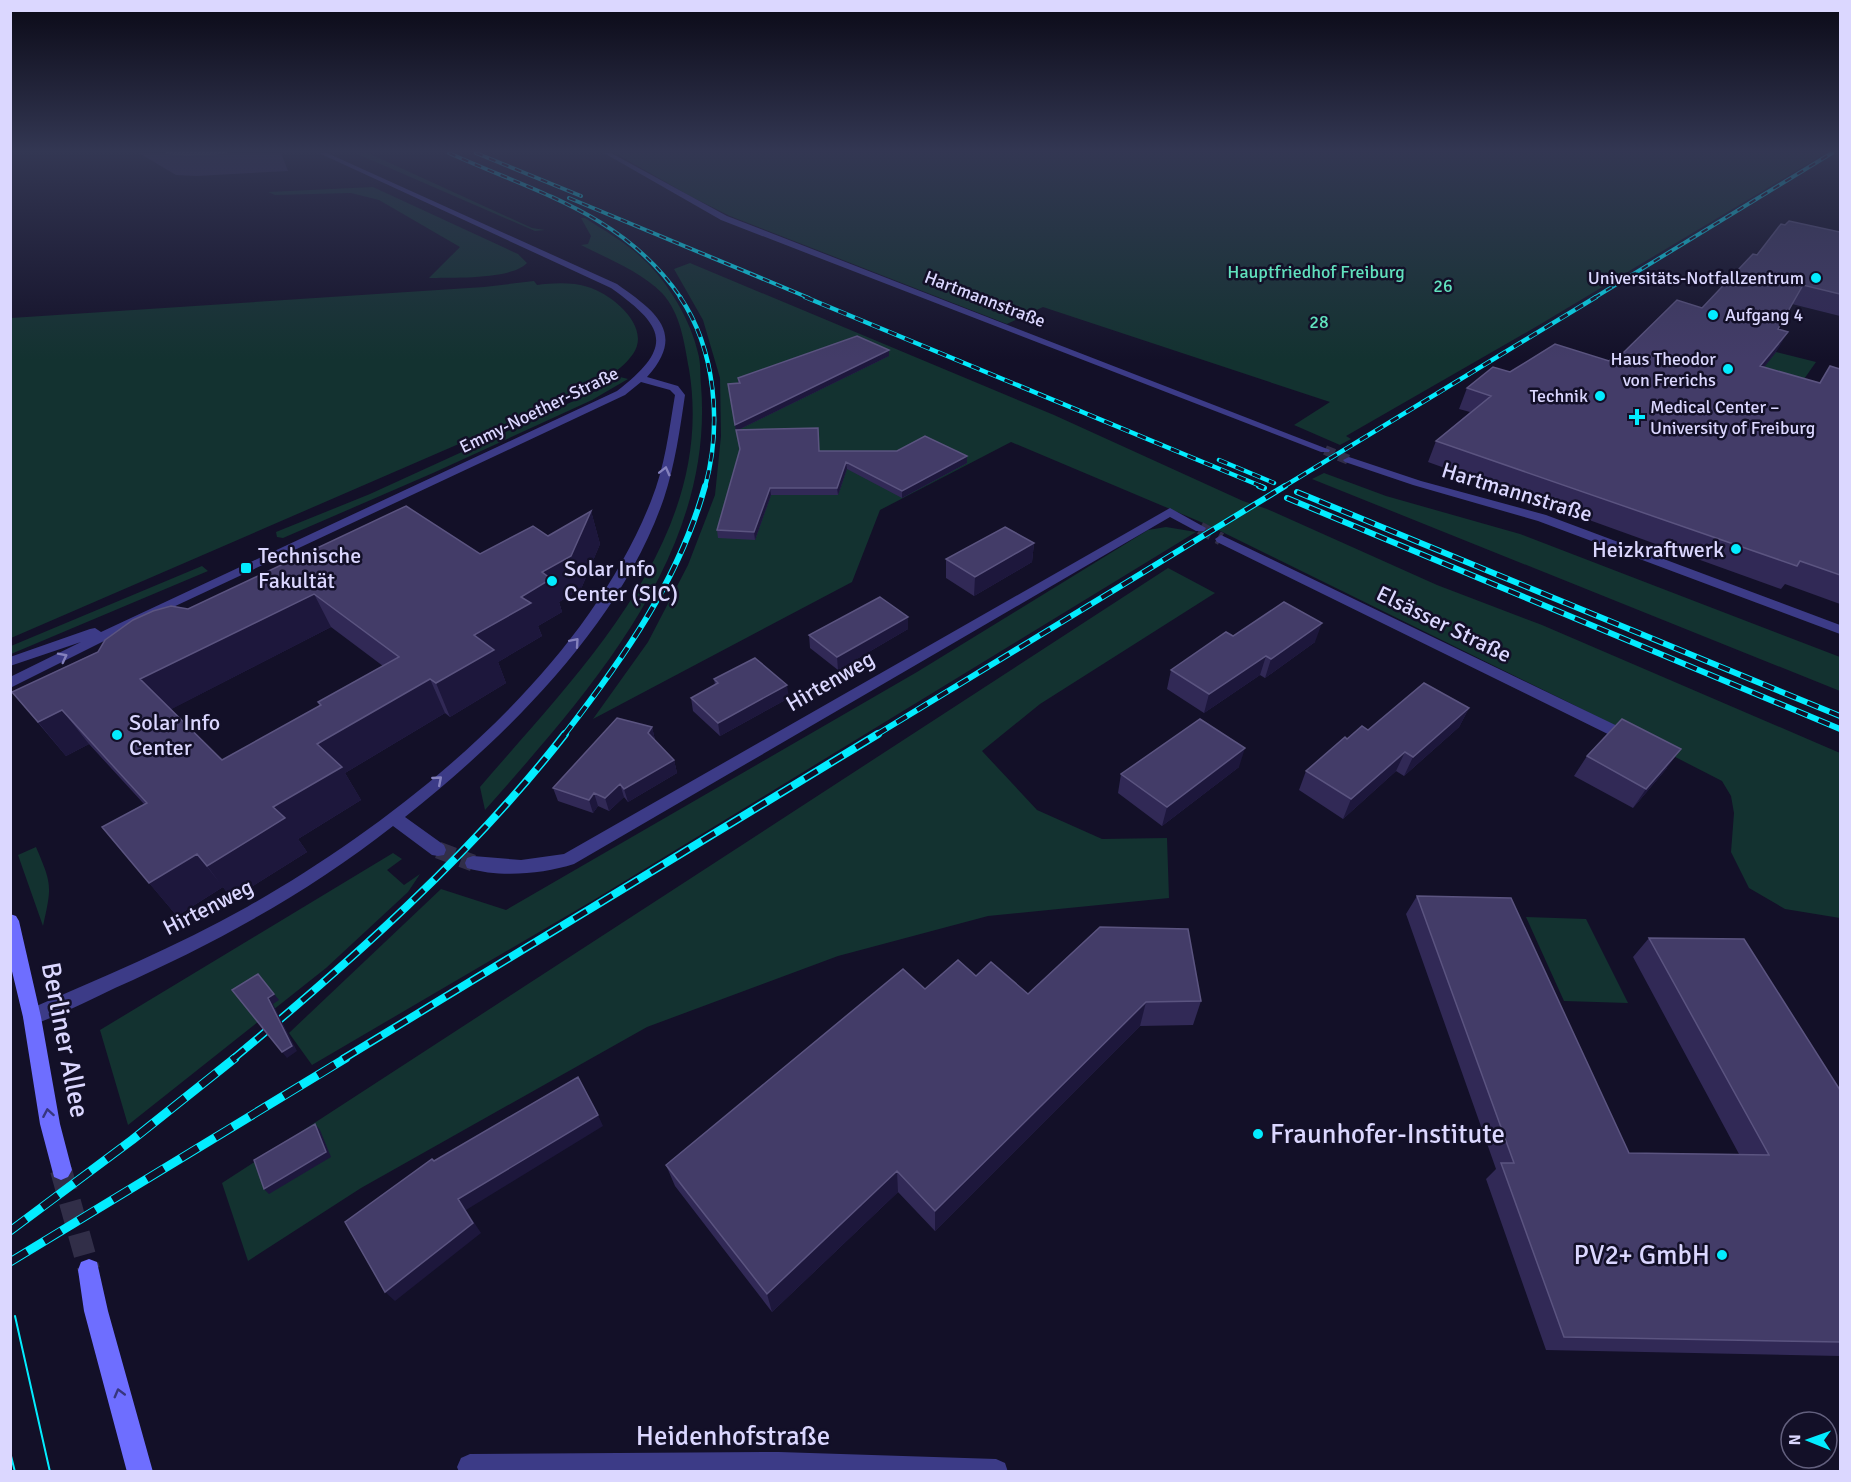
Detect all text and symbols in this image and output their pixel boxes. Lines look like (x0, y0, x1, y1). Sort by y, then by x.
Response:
park label: Hauptfriedhof Freiburg (1227, 261, 1405, 283)
street label: Hartmannstraße (921, 266, 1049, 332)
place label: Universitäts-Notfallzentrum (1588, 267, 1804, 289)
marker: Universitäts-Notfallzentrum (1809, 271, 1823, 285)
park label: 26 (1433, 275, 1453, 297)
place label: Aufgang 4 (1725, 304, 1803, 326)
marker: Aufgang 4 (1706, 308, 1720, 322)
park label: 28 (1309, 311, 1329, 333)
place label: Haus Theodor von Frerichs (1611, 348, 1716, 391)
street label: Emmy-Noether-Straße (456, 362, 622, 458)
marker: Haus Theodor von Frerichs (1721, 362, 1735, 376)
place label: Technik (1530, 385, 1588, 407)
marker: Technik (1593, 389, 1607, 403)
place label: Medical Center – University of Freiburg (1650, 396, 1815, 439)
marker: Medical Center – University of Freiburg (1628, 408, 1646, 426)
street label: Hartmannstraße (1438, 456, 1596, 528)
one-way arrow (657, 466, 670, 476)
place label: Heizkraftwerk (1592, 536, 1724, 563)
place label: Technische Fakultät (258, 542, 361, 594)
marker: Heizkraftwerk (1729, 542, 1743, 556)
place label: Solar Info Center (SIC) (564, 555, 678, 607)
marker: Technische Fakultät (239, 561, 253, 575)
marker: Solar Info Center (SIC) (545, 574, 559, 588)
street label: Elsässer Straße (1372, 580, 1516, 668)
one-way arrow (568, 638, 579, 649)
street label: Hirtenweg (781, 645, 879, 717)
one-way arrow (56, 653, 67, 664)
place label: Solar Info Center (129, 709, 220, 761)
marker: Solar Info Center (110, 728, 124, 742)
one-way arrow (431, 776, 442, 787)
street label: Hirtenweg (158, 873, 258, 941)
street label: Berliner Allee (34, 960, 96, 1120)
one-way arrow (42, 1108, 55, 1118)
place label: Fraunhofer-Institute (1270, 1118, 1505, 1151)
marker: Fraunhofer-Institute (1251, 1127, 1265, 1141)
place label: PV2+ GmbH (1574, 1239, 1710, 1272)
marker: PV2+ GmbH (1715, 1248, 1729, 1262)
one-way arrow (114, 1389, 126, 1399)
north arrow (1779, 1410, 1839, 1470)
street label: Heidenhofstraße (636, 1420, 830, 1453)
text: N (1785, 1434, 1805, 1445)

